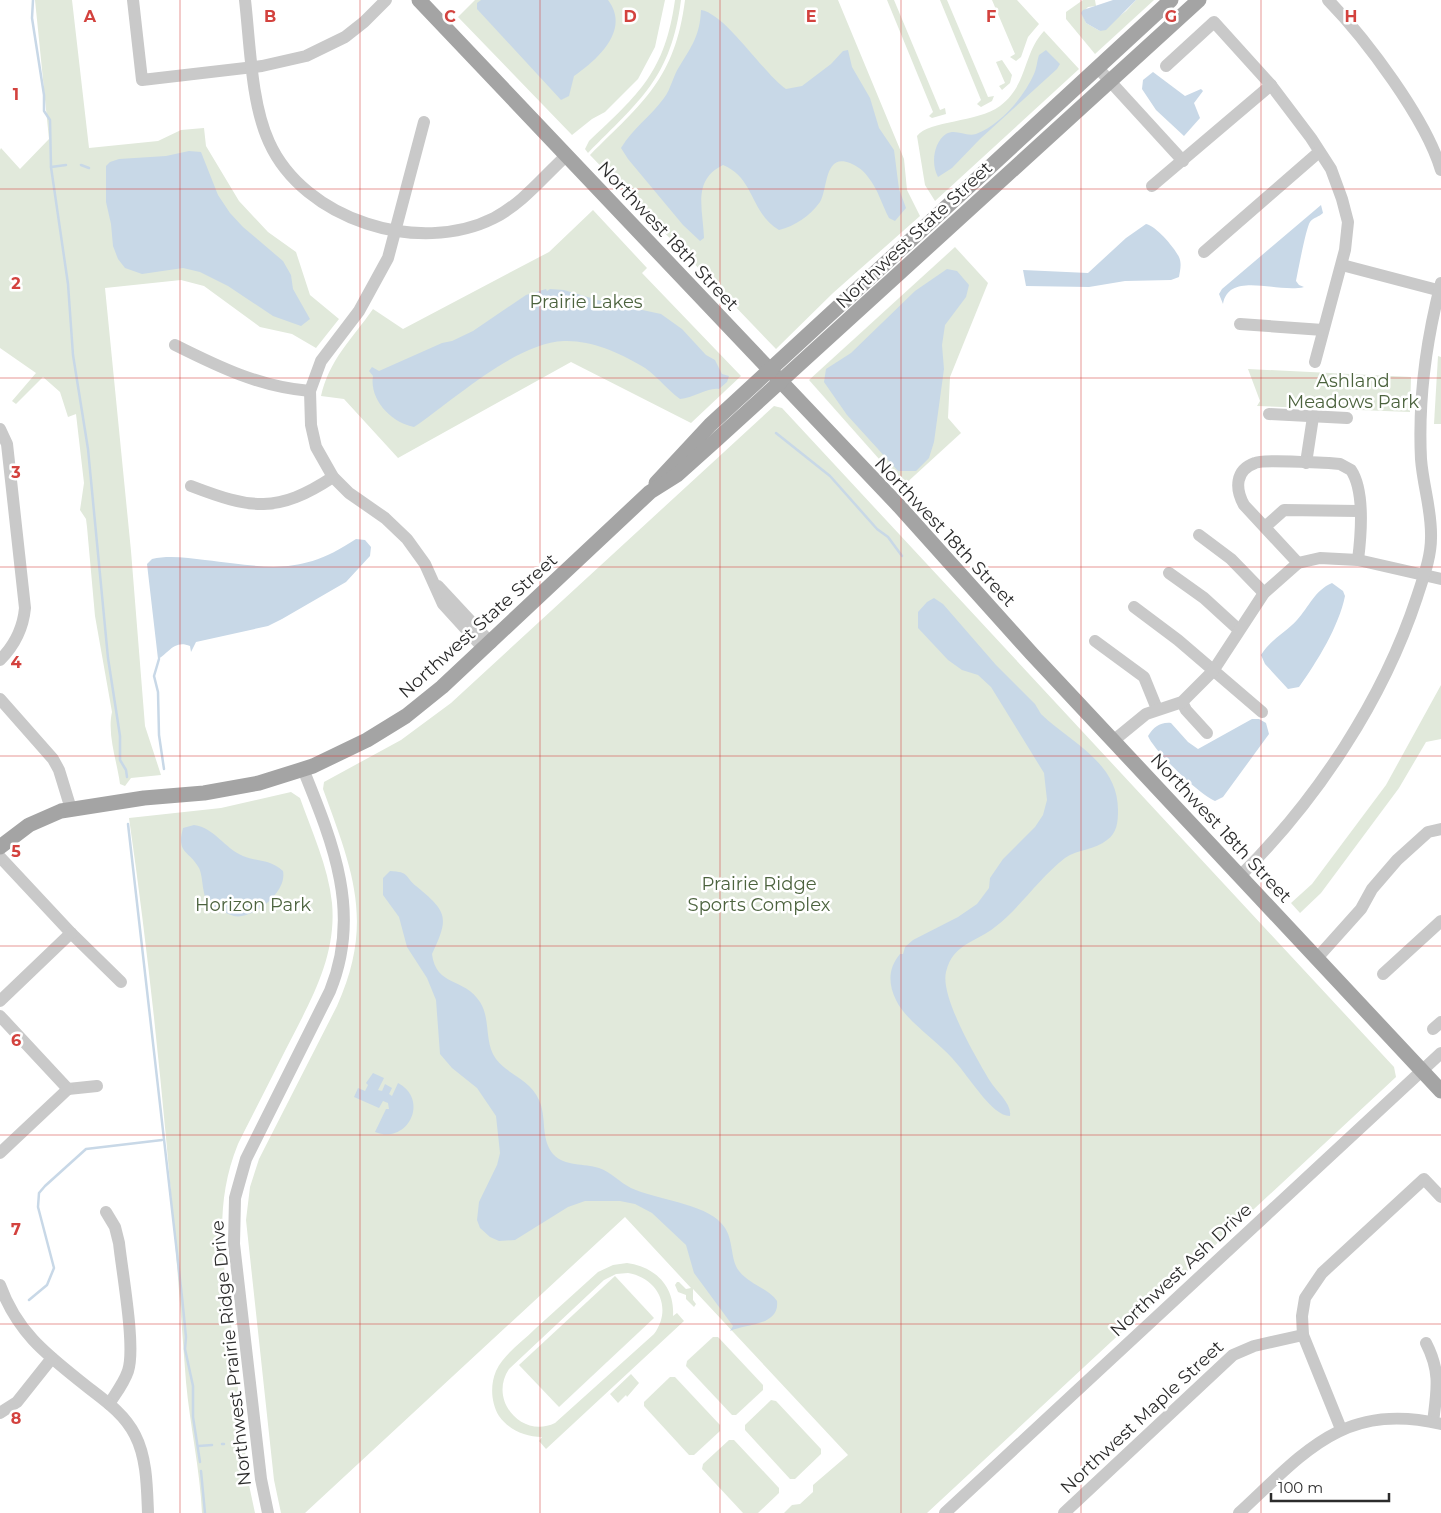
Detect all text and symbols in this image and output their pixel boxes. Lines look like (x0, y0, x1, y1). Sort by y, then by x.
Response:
text: A (83, 7, 97, 26)
text: B (264, 7, 276, 26)
text: C (444, 7, 456, 26)
text: D (623, 7, 637, 26)
text: E (806, 7, 816, 26)
text: F (986, 7, 996, 26)
text: G (1165, 7, 1177, 26)
text: H (1345, 7, 1357, 26)
text: 1 (13, 85, 19, 104)
street label: Northwest 18th Street (593, 157, 743, 315)
street label: Northwest State Street (831, 157, 997, 313)
text: 2 (11, 274, 21, 293)
park label: Prairie Lakes (529, 291, 643, 313)
park label: Ashland Meadows Park (1287, 370, 1419, 413)
street label: Northwest 18th Street (870, 453, 1020, 611)
text: 3 (10, 463, 21, 482)
street label: Northwest State Street (394, 549, 562, 703)
text: 4 (10, 653, 22, 672)
street label: Northwest 18th Street (1146, 749, 1296, 907)
text: 5 (11, 842, 21, 861)
park label: Prairie Ridge Sports Complex (688, 873, 831, 916)
park label: Horizon Park (195, 894, 311, 916)
text: 6 (11, 1031, 21, 1050)
street label: Northwest Ash Drive (1106, 1199, 1256, 1341)
street label: Northwest Prairie Ridge Drive (206, 1219, 256, 1487)
text: 7 (11, 1220, 21, 1239)
street label: Northwest Maple Street (1056, 1336, 1228, 1498)
text: 8 (11, 1409, 21, 1428)
scale bar (1271, 1470, 1388, 1502)
text: 100 m (1278, 1478, 1323, 1497)

